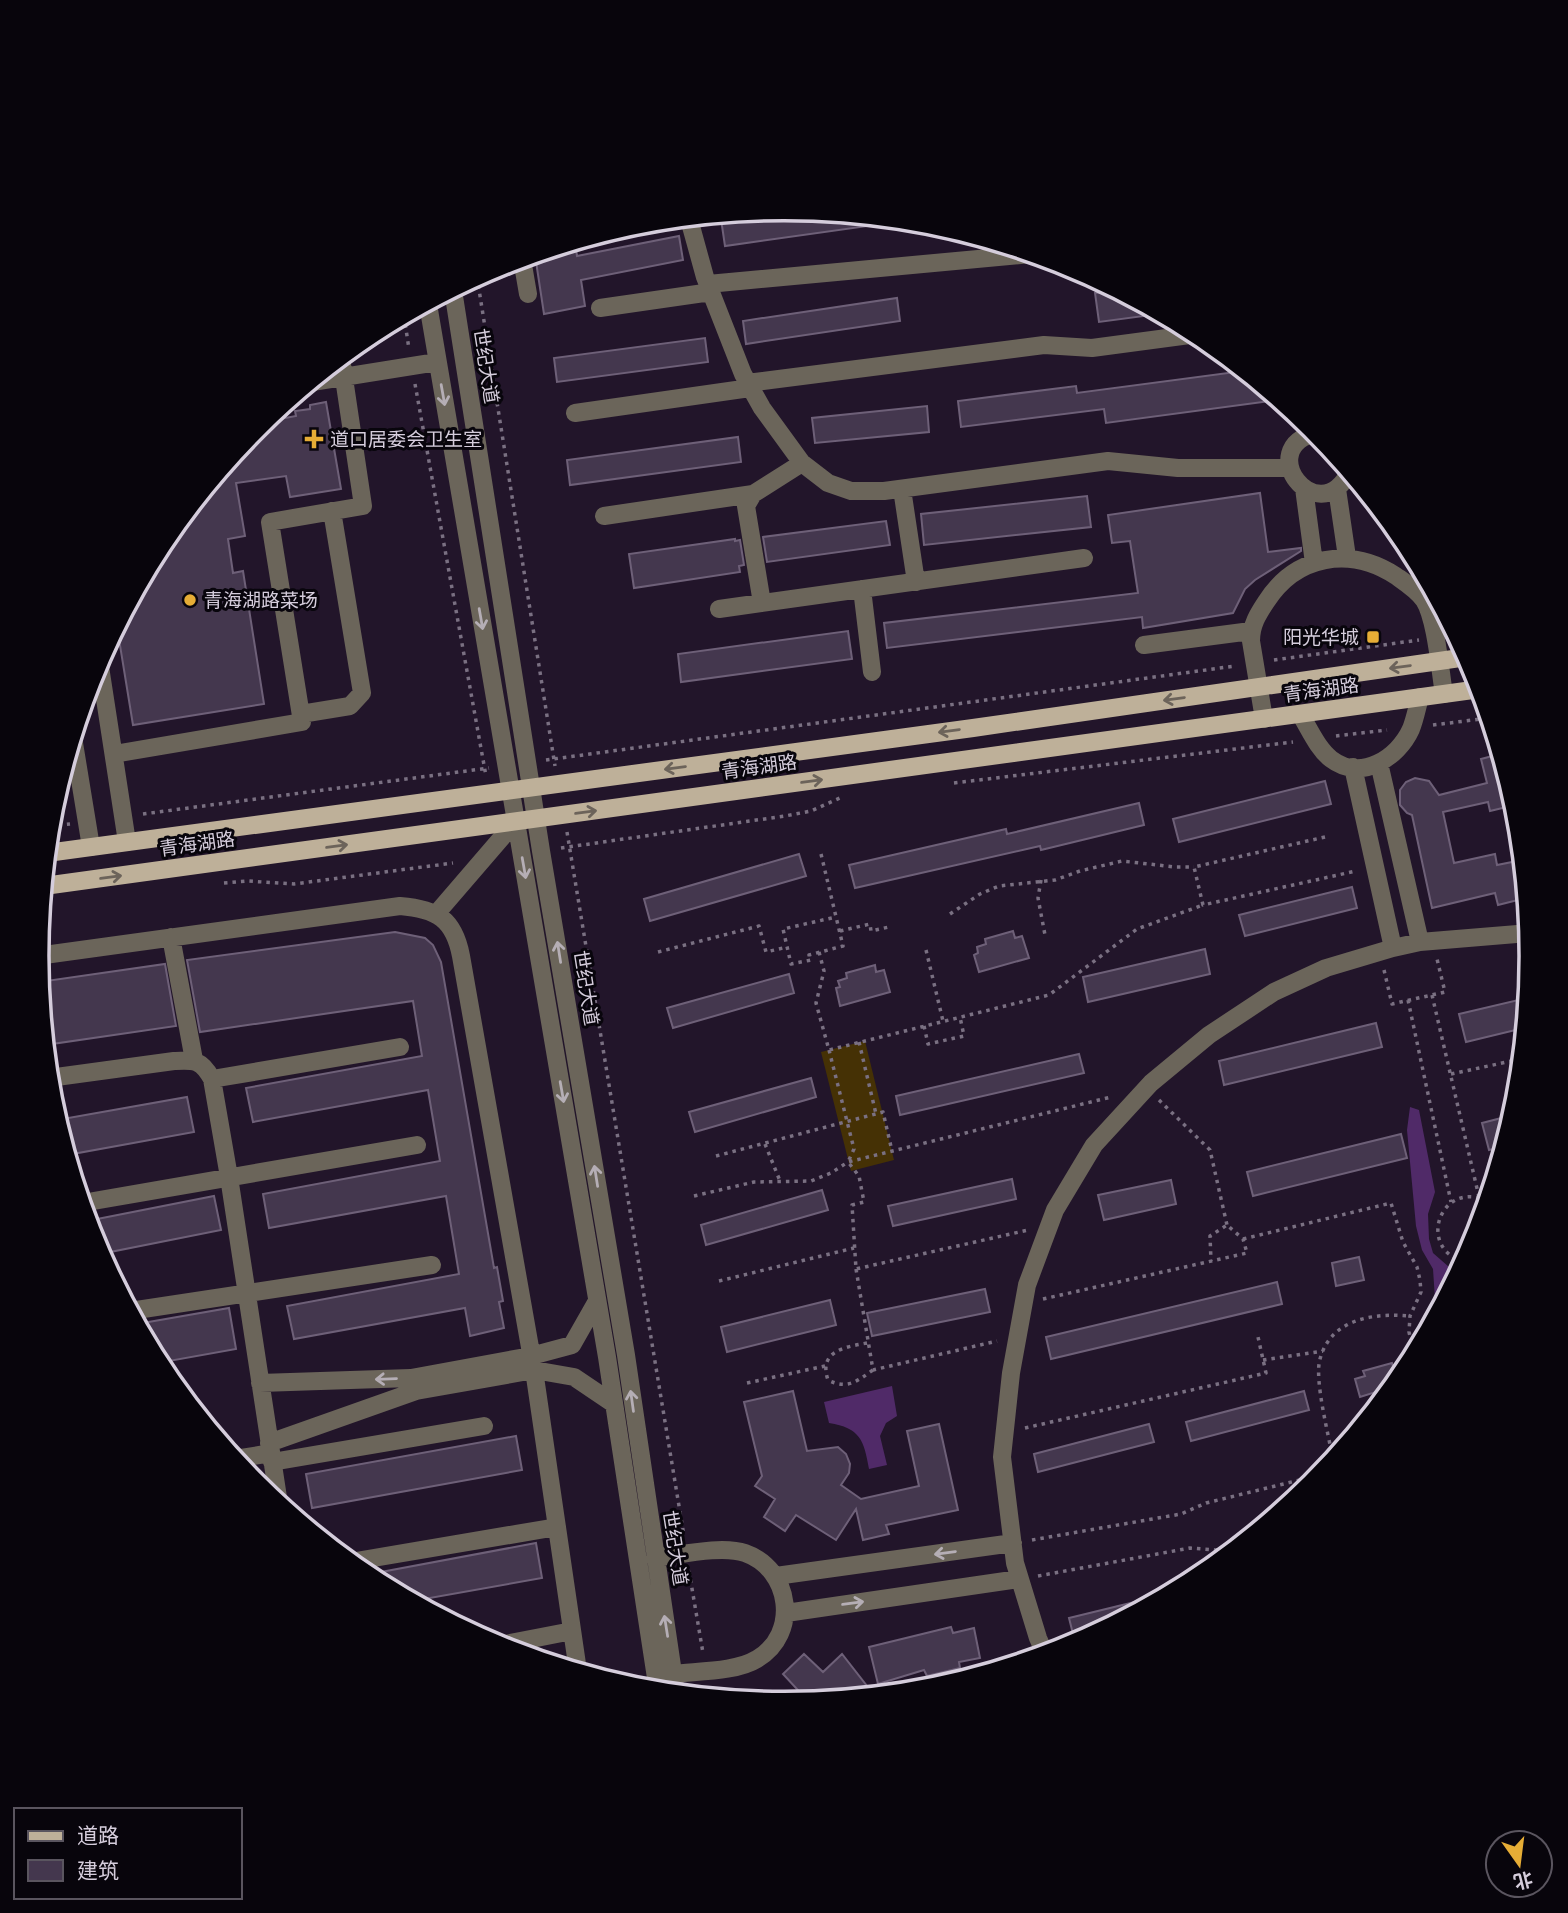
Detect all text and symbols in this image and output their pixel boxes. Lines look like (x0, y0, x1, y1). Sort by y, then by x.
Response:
street label: 世纪大道 (469, 327, 503, 405)
one-way arrow (437, 383, 450, 406)
place label: 道口居委会卫生室 (330, 428, 482, 451)
marker: 道口居委会卫生室 (304, 429, 324, 449)
place label: 青海湖路菜场 (204, 589, 318, 612)
marker: 青海湖路菜场 (182, 592, 198, 608)
one-way arrow (475, 607, 488, 630)
place label: 阳光华城 (1283, 626, 1359, 649)
marker: 阳光华城 (1365, 629, 1381, 645)
one-way arrow (1389, 660, 1411, 673)
street label: 青海湖路 (1282, 673, 1360, 707)
one-way arrow (1163, 693, 1186, 706)
one-way arrow (938, 725, 961, 738)
street label: 青海湖路 (720, 750, 798, 784)
one-way arrow (664, 761, 687, 774)
one-way arrow (800, 774, 823, 787)
one-way arrow (575, 805, 597, 818)
street label: 青海湖路 (158, 827, 236, 861)
one-way arrow (325, 839, 348, 852)
one-way arrow (518, 856, 531, 879)
one-way arrow (99, 870, 122, 883)
one-way arrow (552, 941, 565, 964)
street label: 世纪大道 (569, 949, 603, 1027)
one-way arrow (556, 1080, 569, 1103)
one-way arrow (589, 1165, 602, 1188)
one-way arrow (375, 1373, 398, 1386)
one-way arrow (626, 1390, 639, 1413)
street label: 世纪大道 (658, 1509, 692, 1587)
one-way arrow (934, 1546, 957, 1559)
one-way arrow (842, 1596, 864, 1609)
one-way arrow (659, 1615, 672, 1638)
legend (14, 1808, 242, 1899)
text: 道路 (77, 1824, 119, 1848)
north arrow (1484, 1829, 1554, 1899)
text: 建筑 (77, 1859, 119, 1883)
text: 北 (1511, 1867, 1535, 1893)

